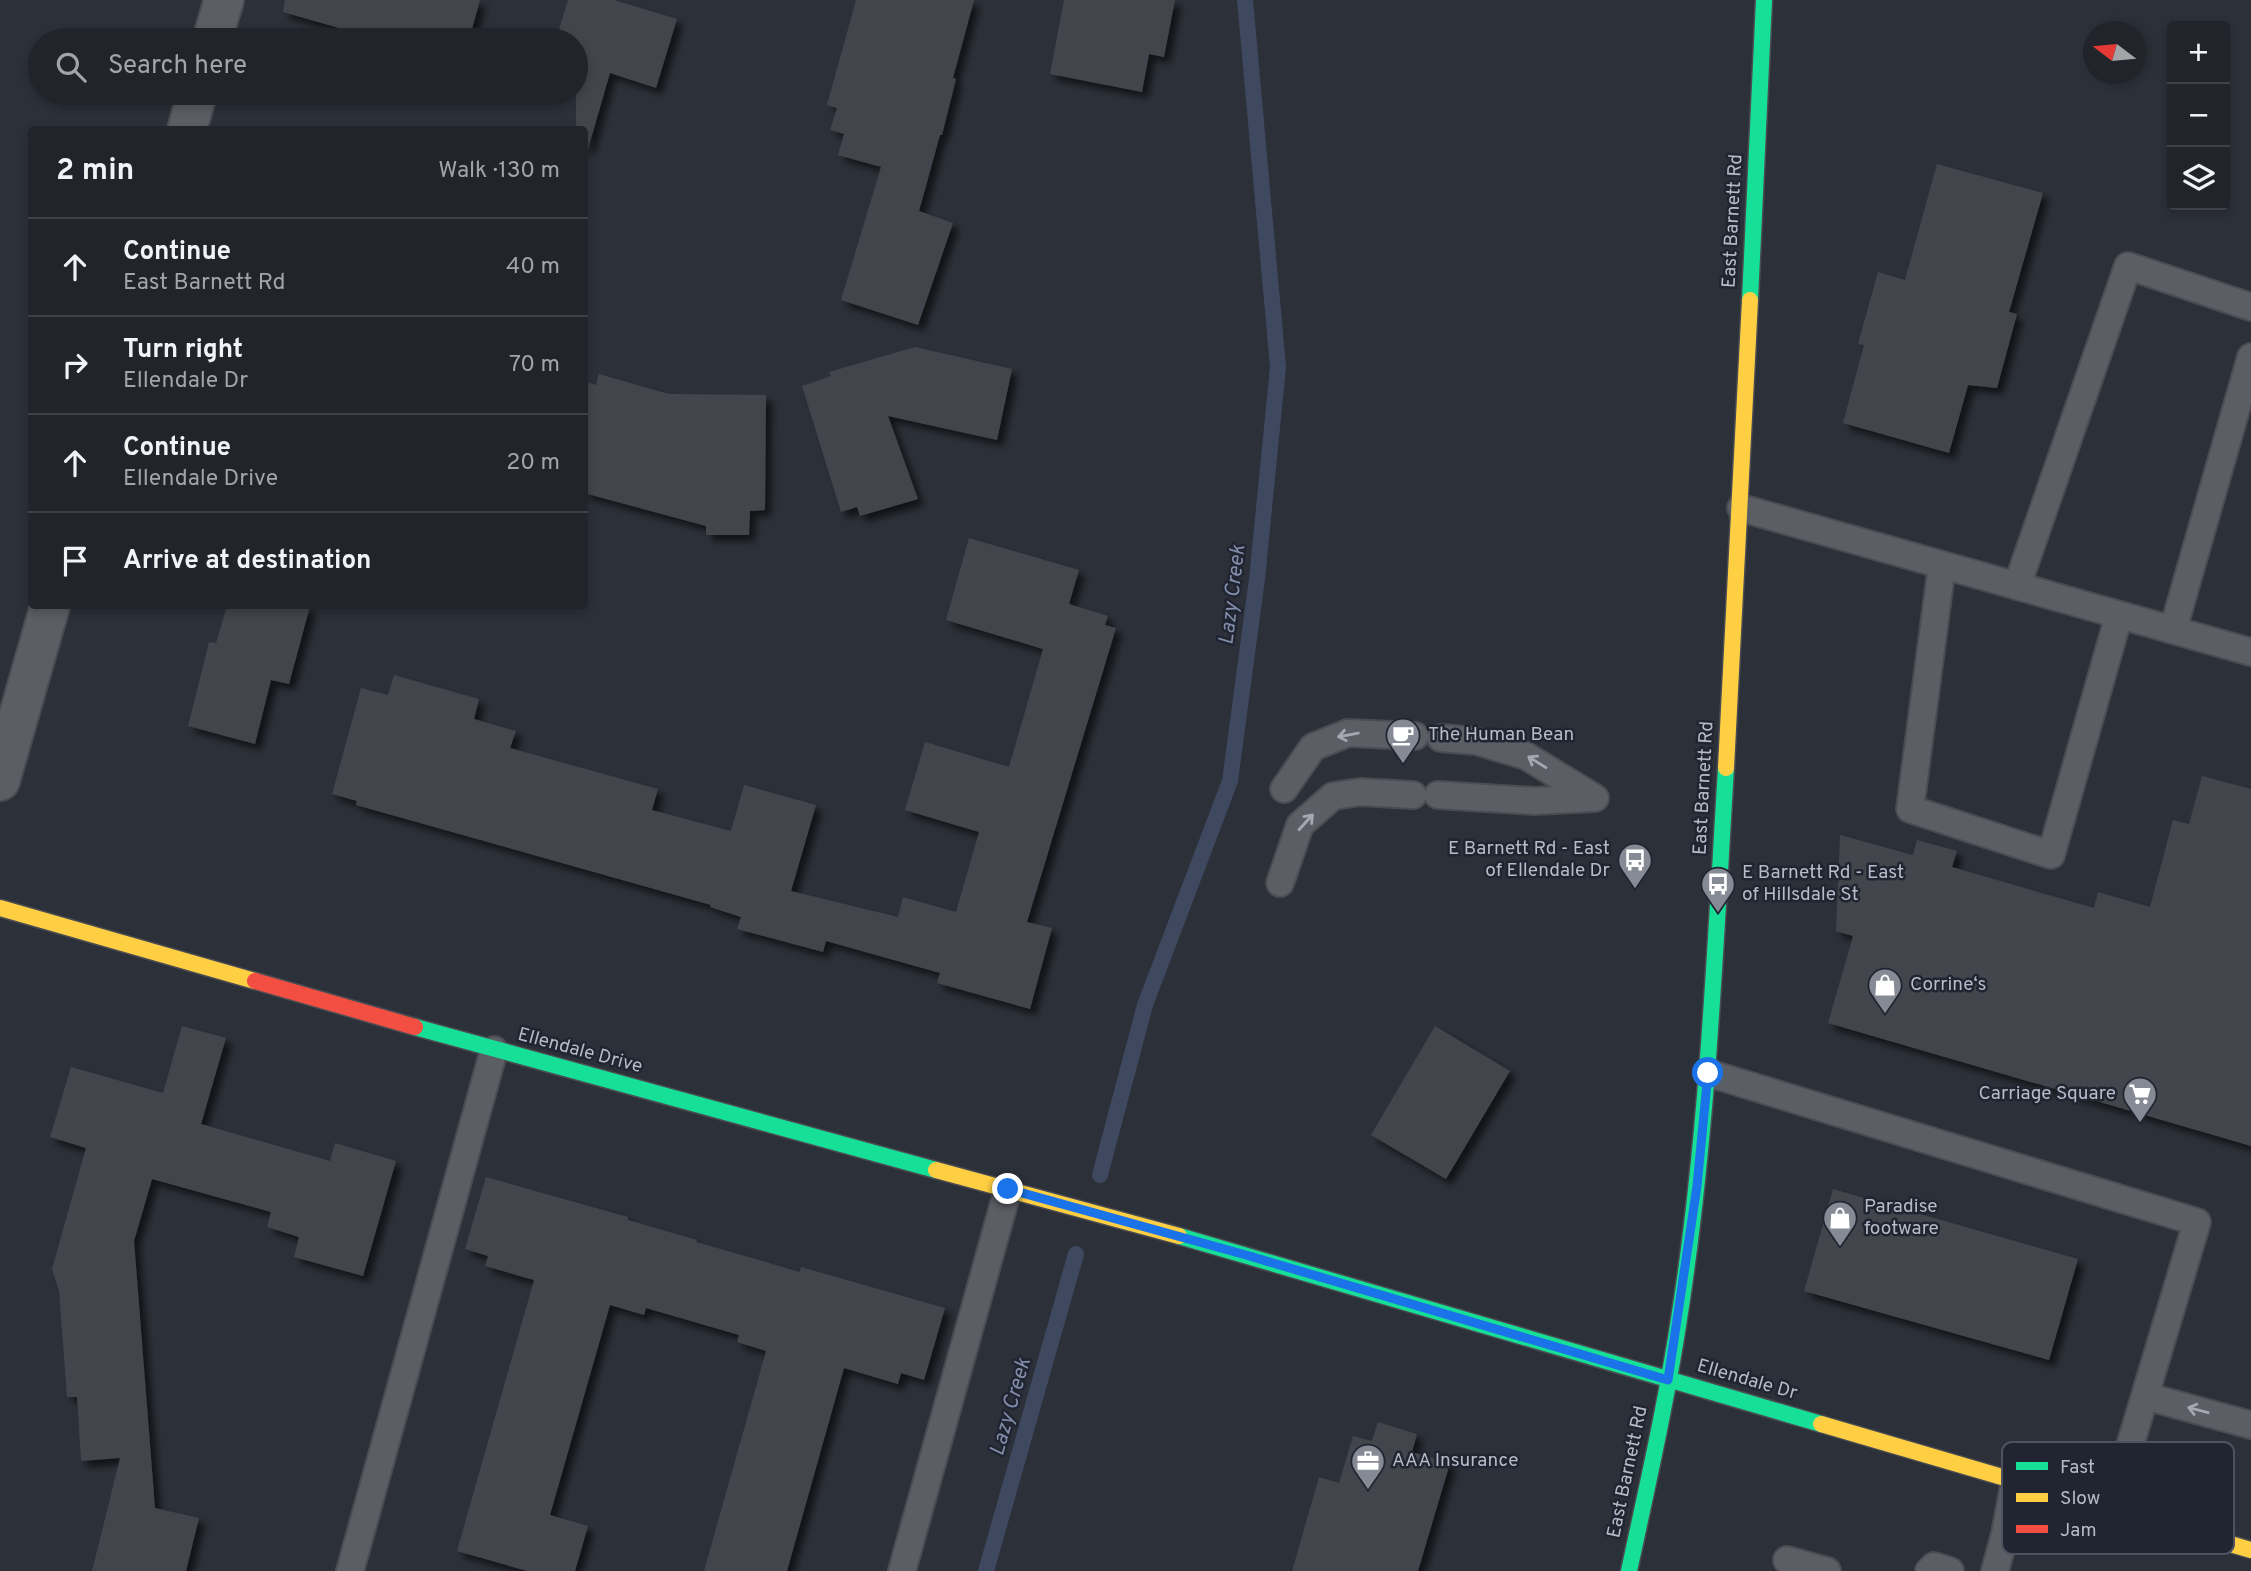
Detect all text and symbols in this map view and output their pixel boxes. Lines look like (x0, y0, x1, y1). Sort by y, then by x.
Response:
north arrow (2083, 21, 2146, 84)
map controls (2167, 21, 2230, 210)
button: + (2167, 21, 2230, 84)
search box (28, 28, 588, 105)
icon: search (52, 48, 90, 86)
text: Search here (108, 50, 247, 83)
button: − (2167, 84, 2230, 147)
button: layers (2167, 147, 2230, 210)
text: 2 min (56, 153, 134, 190)
street label: East Barnett Rd (1718, 153, 1748, 289)
text: Walk · 130 m (438, 157, 560, 186)
text: Continue (123, 236, 231, 269)
icon: ahead (56, 248, 94, 286)
text: 40 m (506, 253, 560, 282)
text: East Barnett Rd (123, 269, 285, 298)
text: Turn right (123, 334, 243, 367)
icon: right (56, 346, 94, 384)
text: 70 m (509, 351, 560, 380)
text: Ellendale Dr (123, 367, 248, 396)
text: Continue (123, 432, 231, 465)
icon: ahead (56, 444, 94, 482)
text: 20 m (506, 449, 560, 478)
text: Ellendale Drive (123, 465, 278, 494)
icon: arrive (56, 542, 94, 580)
water label: Lazy Creek (1213, 543, 1253, 647)
text: Arrive at destination (123, 545, 371, 578)
cafe icon: The Human Bean (1384, 716, 1422, 765)
street label: East Barnett Rd (1689, 720, 1719, 856)
place label: The Human Bean (1428, 723, 1574, 747)
one-way arrow (1337, 729, 1360, 743)
one-way arrow (1527, 755, 1547, 769)
one-way arrow (1297, 813, 1314, 831)
place label: E Barnett Rd - East of Ellendale Dr (1448, 837, 1611, 883)
bus stop icon: E Barnett Rd - East of Ellendale Dr (1616, 841, 1654, 890)
place label: E Barnett Rd - East of Hillsdale St (1742, 861, 1904, 907)
bus stop icon: E Barnett Rd - East of Hillsdale St (1699, 865, 1737, 914)
shop icon: Corrine‘s (1866, 966, 1904, 1015)
place label: Corrine‘s (1910, 973, 1986, 997)
street label: Ellendale Drive (515, 1023, 645, 1079)
route start (1692, 1057, 1723, 1088)
supermarket icon: Carriage Square (2121, 1075, 2159, 1124)
place label: Carriage Square (1979, 1082, 2116, 1106)
route end (992, 1173, 1023, 1204)
place label: Paradise footware (1864, 1195, 1939, 1241)
shop icon: Paradise footware (1821, 1199, 1859, 1248)
street label: Ellendale Dr (1694, 1354, 1801, 1406)
water label: Lazy Creek (984, 1355, 1038, 1459)
one-way arrow (2187, 1403, 2210, 1416)
street label: East Barnett Rd (1602, 1404, 1654, 1540)
office icon: AAA Insurance (1349, 1442, 1387, 1491)
legend (2002, 1442, 2234, 1554)
place label: AAA Insurance (1392, 1449, 1518, 1473)
text: Fast (2060, 1456, 2095, 1480)
text: Slow (2060, 1487, 2100, 1511)
text: Jam (2060, 1519, 2097, 1543)

